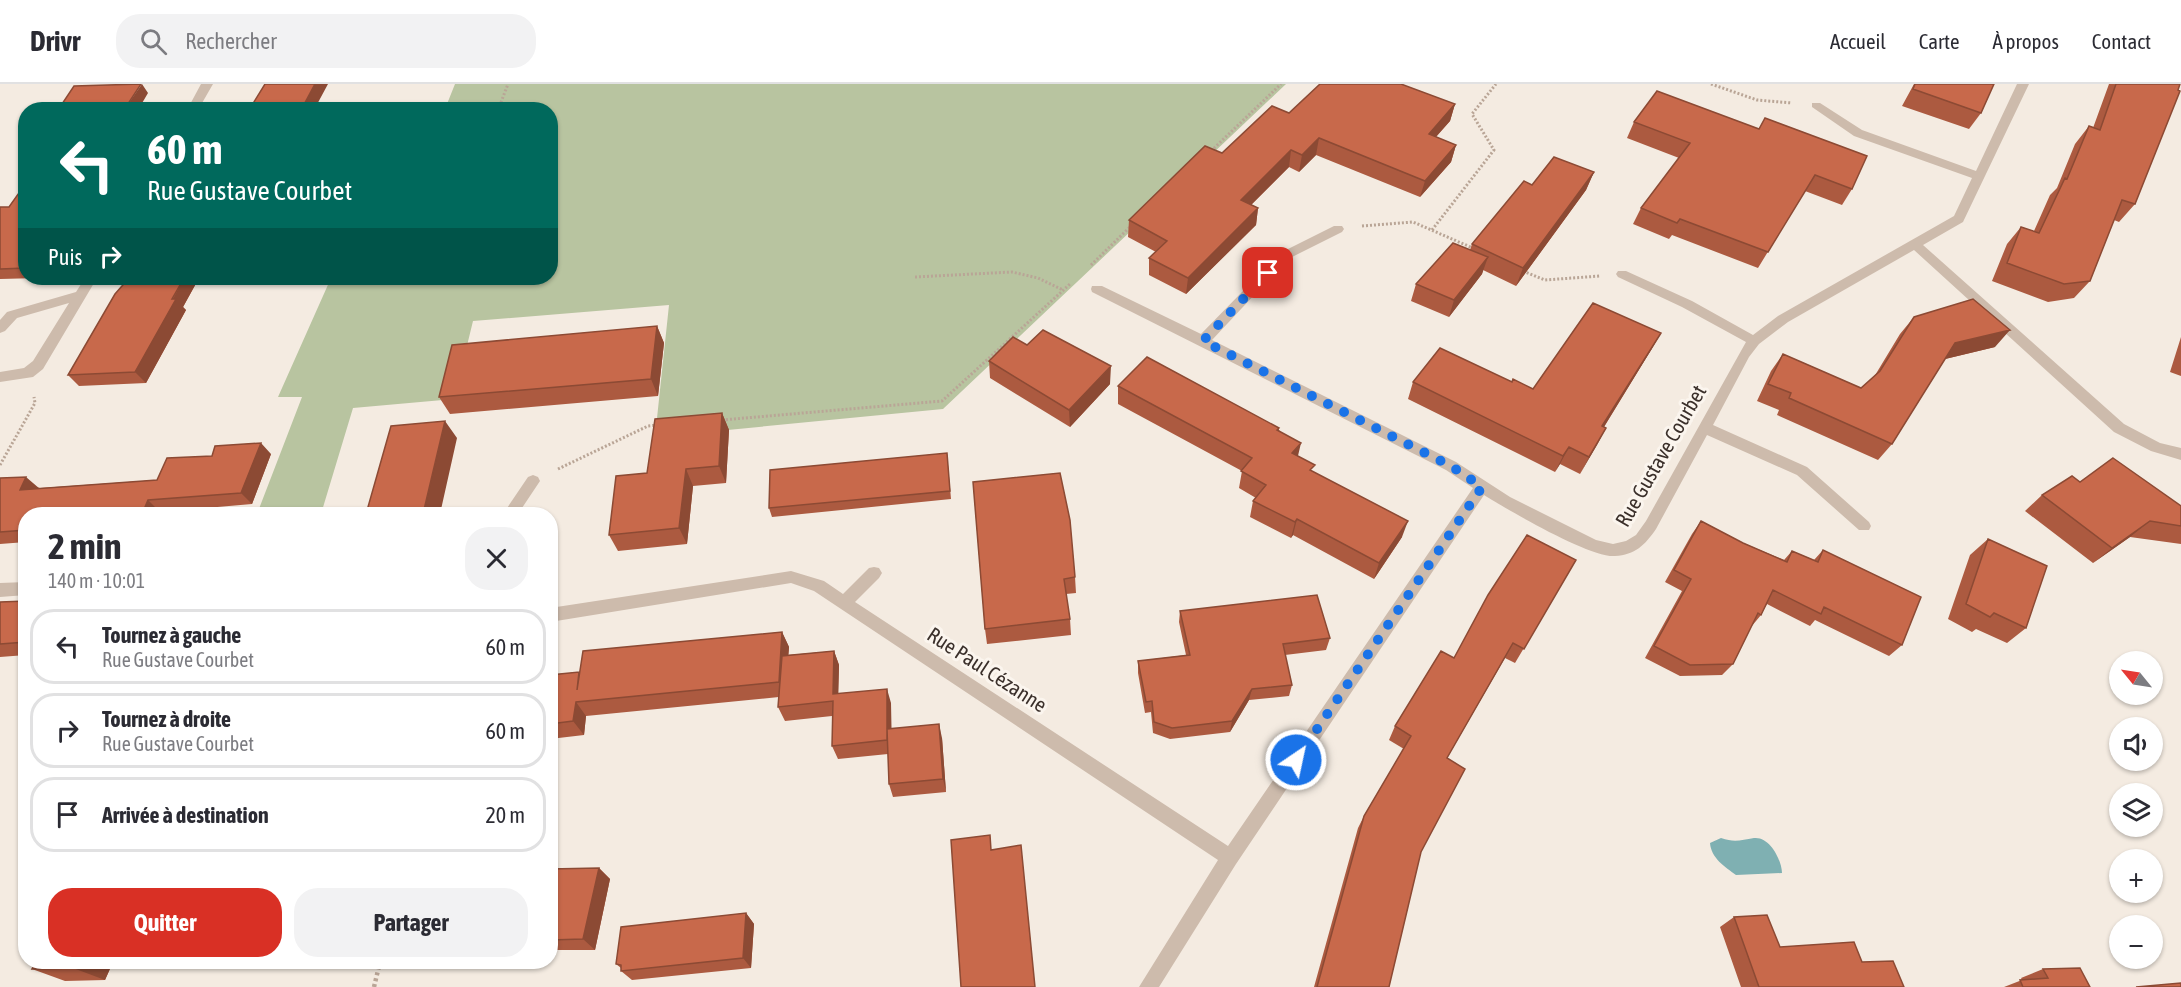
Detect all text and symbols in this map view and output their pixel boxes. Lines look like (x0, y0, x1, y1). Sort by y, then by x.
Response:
search box (116, 14, 536, 68)
text: Drivr (30, 25, 80, 57)
icon: search (137, 25, 170, 58)
text: Rechercher (185, 28, 277, 54)
text: Accueil (1830, 29, 1886, 53)
text: Carte (1919, 29, 1959, 53)
text: À propos (1992, 29, 2059, 53)
text: Contact (2092, 29, 2151, 53)
text: 60 m (147, 125, 222, 173)
icon: left (48, 126, 126, 204)
text: Rue Gustave Courbet (147, 175, 352, 206)
icon: right (94, 240, 127, 273)
text: Puis (48, 244, 82, 270)
pin (1242, 247, 1293, 298)
icon: arrive (1251, 256, 1284, 289)
street label: Rue Gustave Courbet (1610, 380, 1710, 531)
text: 2 min (48, 525, 122, 567)
button: close (465, 527, 528, 590)
text: 140 m · 10:01 (48, 569, 145, 592)
text: Tournez à gauche (102, 622, 241, 648)
street label: Rue Paul Cézanne (923, 622, 1052, 717)
icon: left (51, 630, 84, 663)
text: 60 m (485, 634, 525, 660)
text: Rue Gustave Courbet (102, 648, 254, 671)
north arrow (2109, 651, 2163, 705)
map controls (2109, 651, 2163, 969)
text: Tournez à droite (102, 706, 231, 732)
icon: right (51, 714, 84, 747)
button: sound (2109, 717, 2163, 771)
text: 60 m (485, 718, 525, 744)
position arrow (1264, 728, 1328, 792)
text: Rue Gustave Courbet (102, 732, 254, 755)
button: layers (2109, 783, 2163, 837)
icon: arrive (51, 798, 84, 831)
text: Arrivée à destination (102, 802, 269, 828)
text: 20 m (485, 802, 525, 828)
button: + (2109, 849, 2163, 903)
button: Quitter (48, 888, 282, 957)
button: Partager (294, 888, 528, 957)
button: − (2109, 915, 2163, 969)

